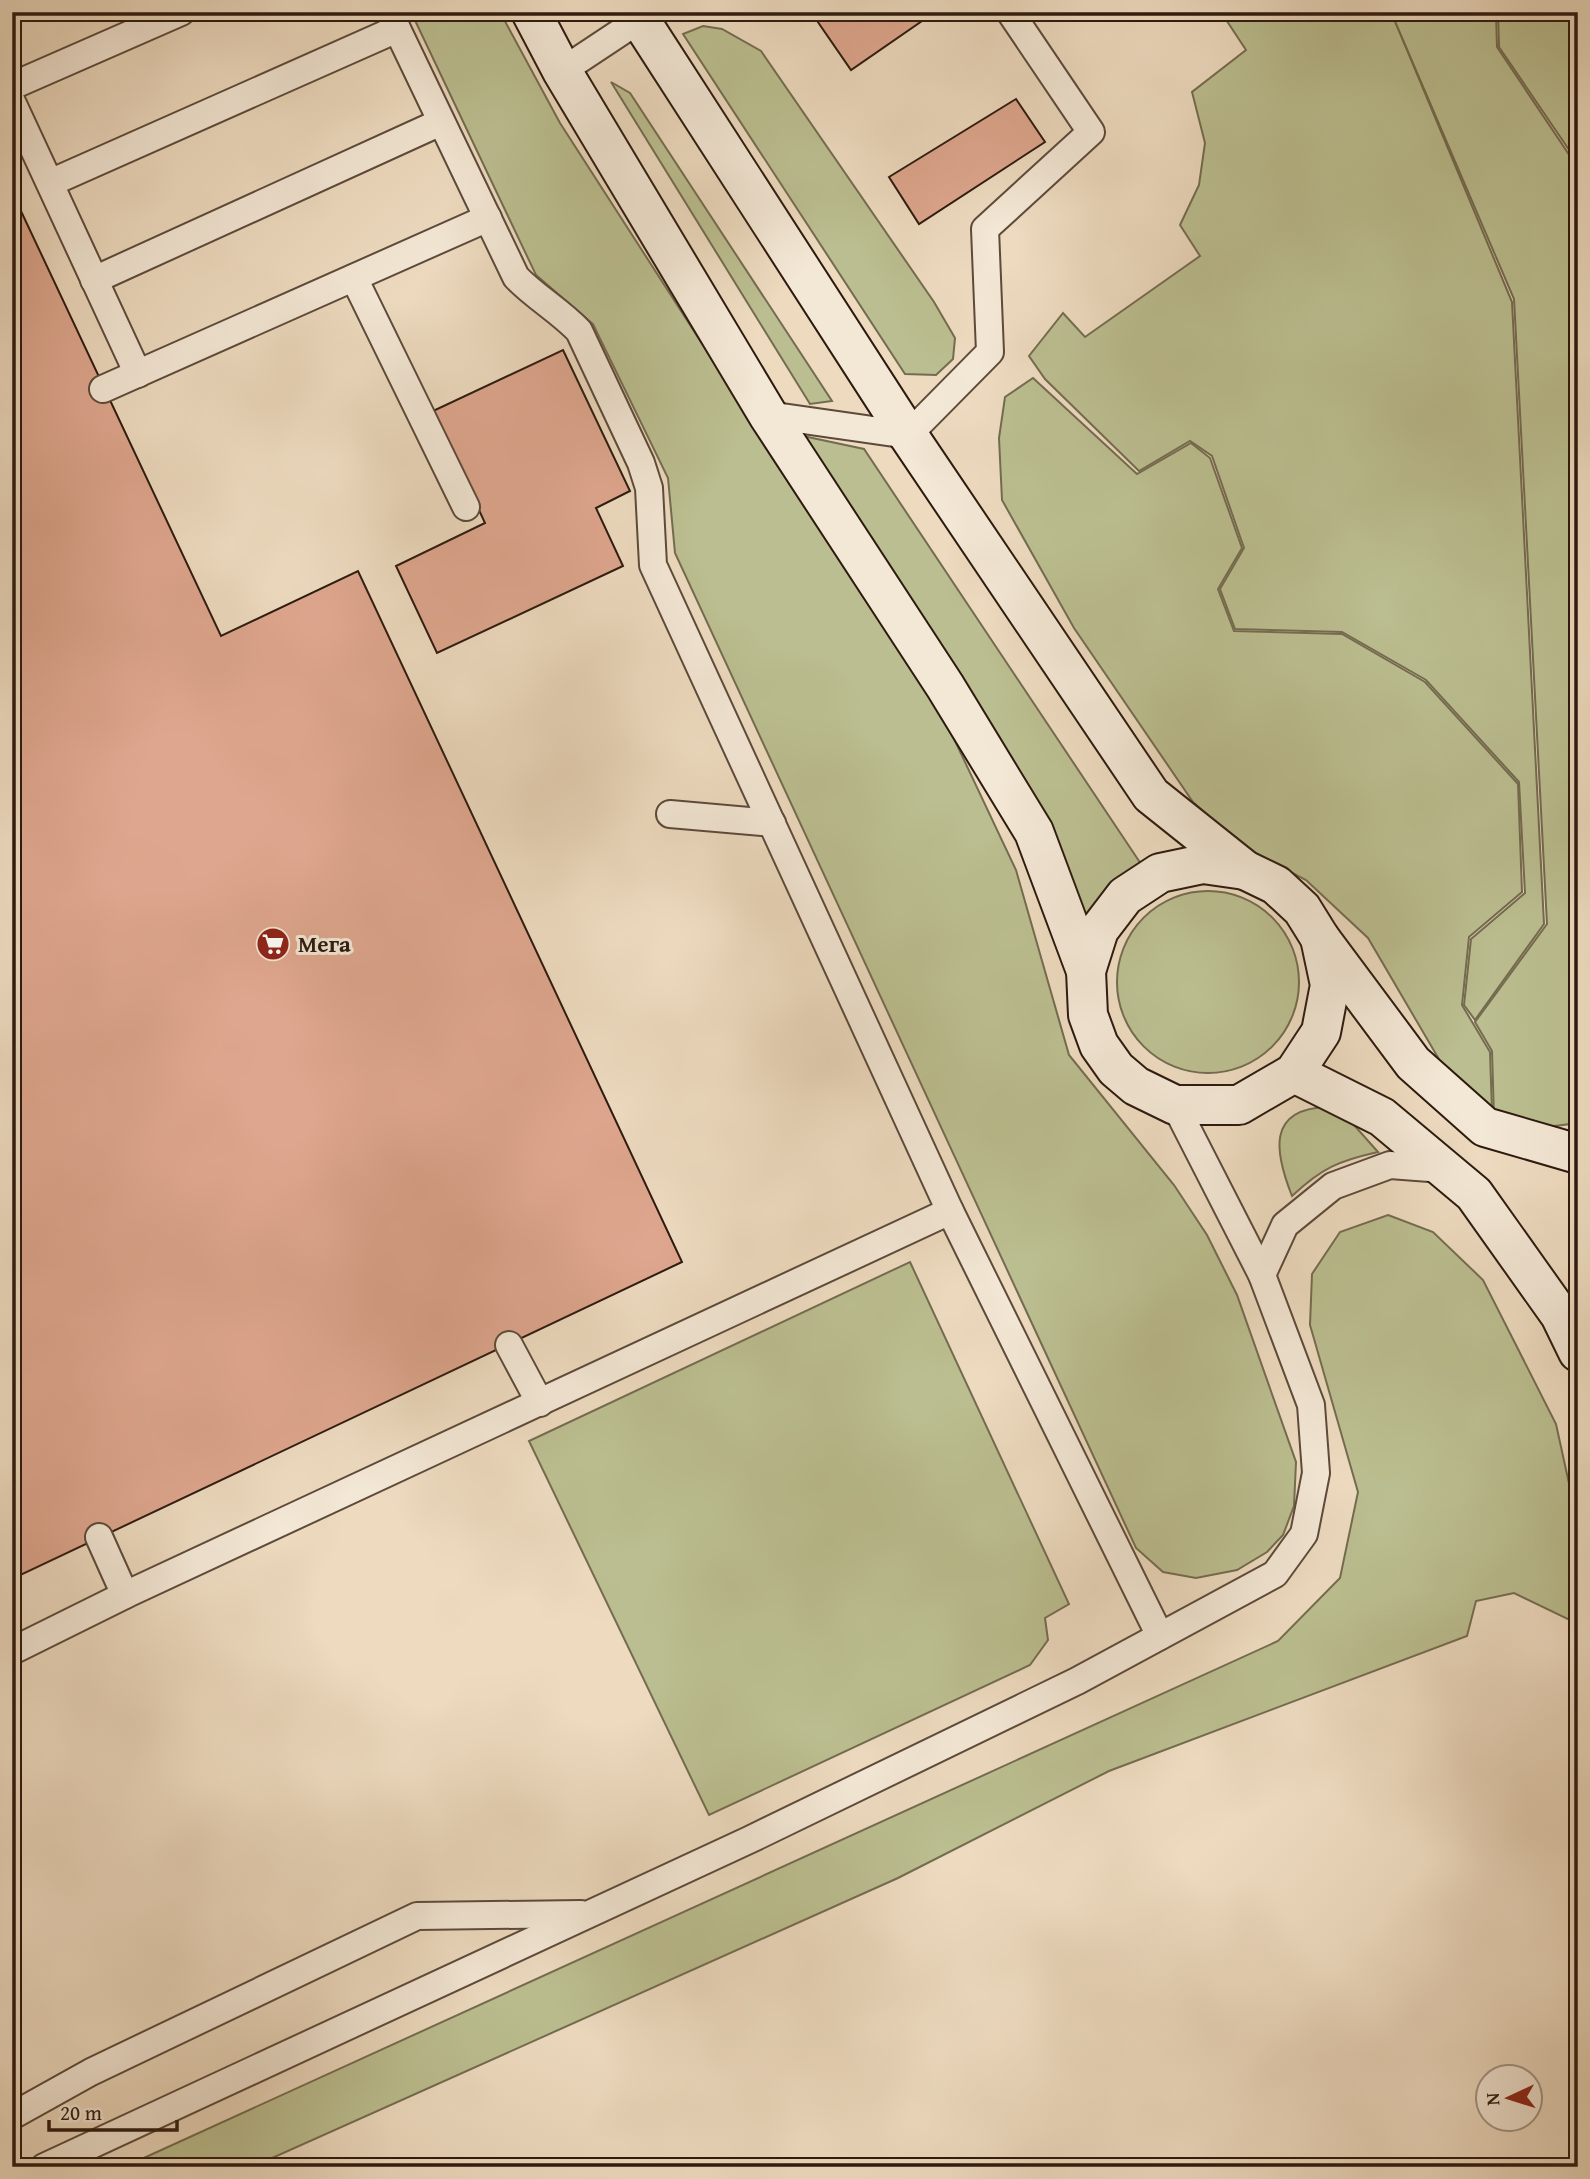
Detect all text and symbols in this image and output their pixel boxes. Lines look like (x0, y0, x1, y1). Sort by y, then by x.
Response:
supermarket icon: Мега (254, 925, 292, 963)
place label: Мега (298, 927, 351, 960)
north arrow (1474, 2064, 1544, 2134)
scale bar (49, 2088, 177, 2132)
text: N (1478, 2092, 1506, 2106)
text: 20 m (60, 2097, 102, 2128)

